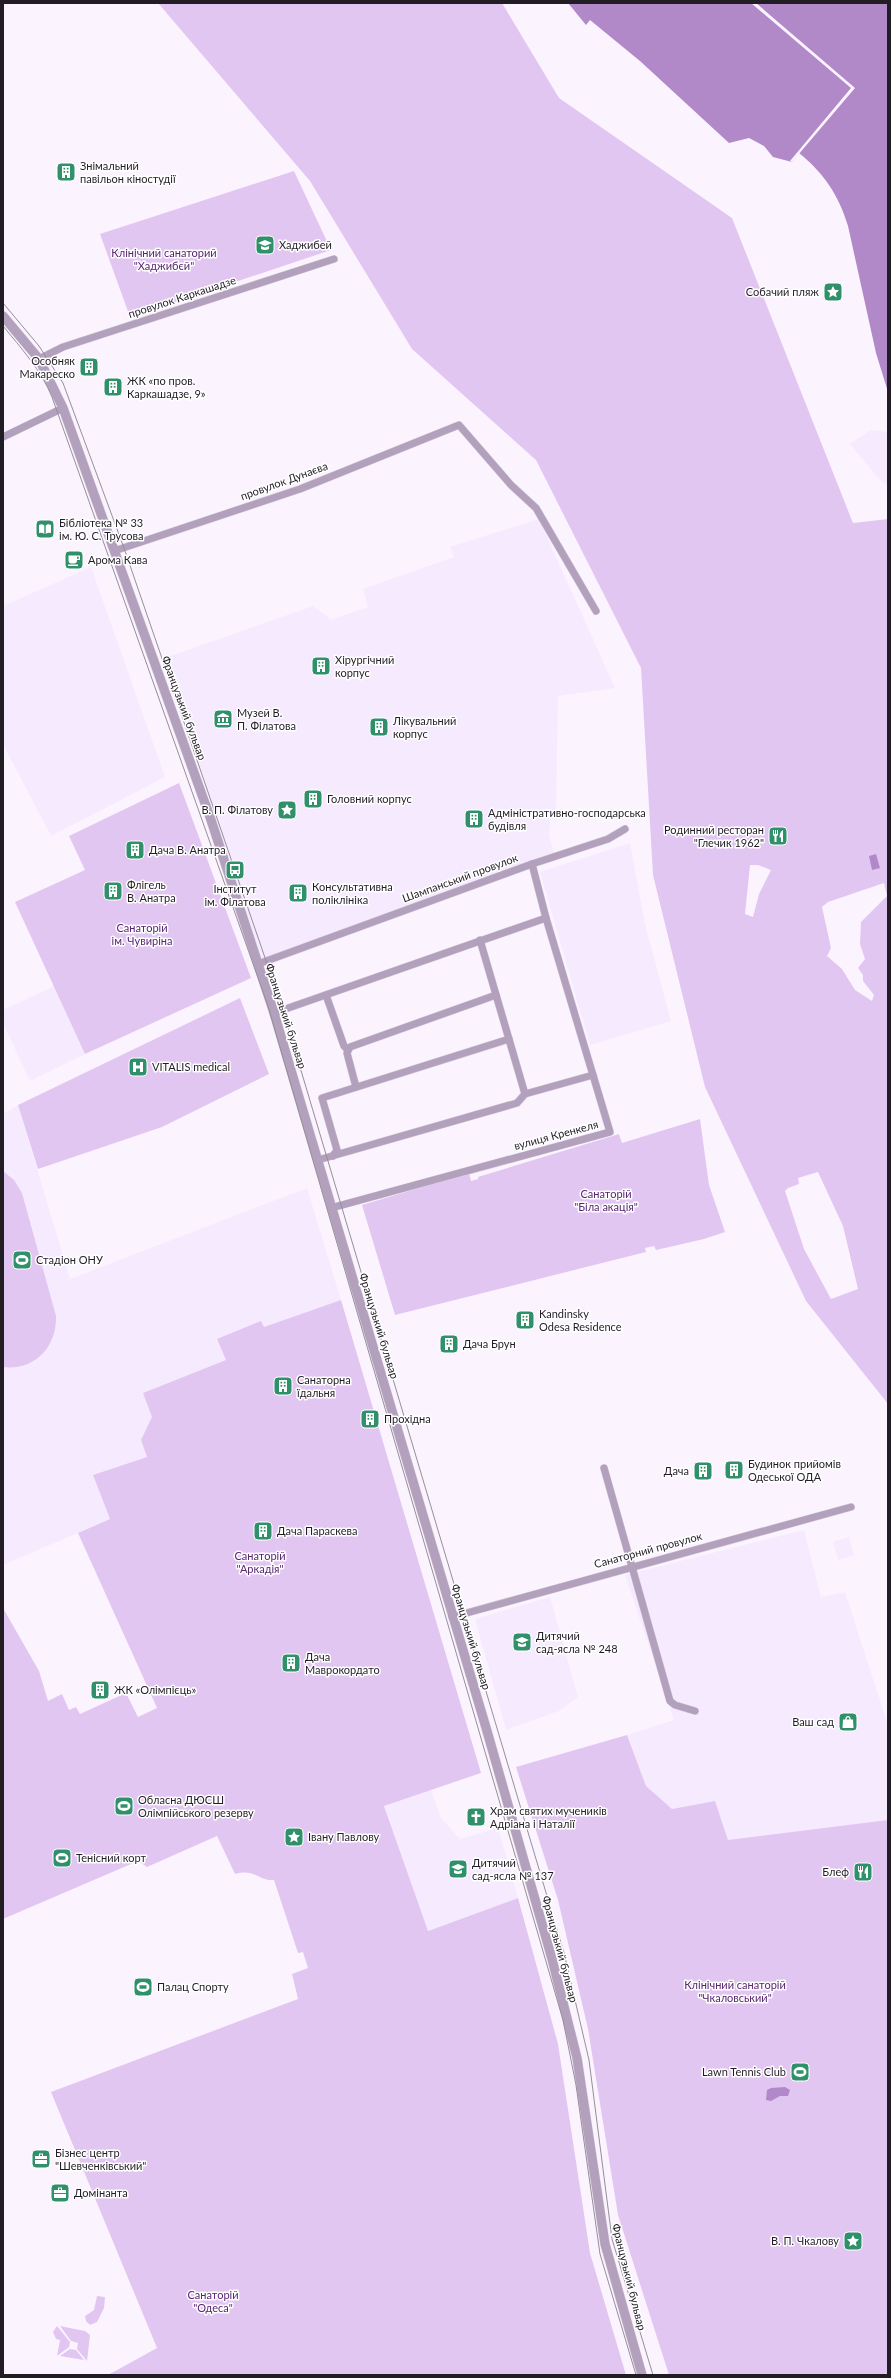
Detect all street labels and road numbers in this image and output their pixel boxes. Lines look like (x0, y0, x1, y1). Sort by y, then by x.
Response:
street label: провулок Каркашадзе (126, 273, 237, 320)
street label: провулок Дунаєва (238, 459, 329, 502)
street label: Французький бульвар (160, 654, 209, 762)
street label: Шампанський провулок (400, 850, 520, 904)
street label: Французький бульвар (263, 962, 310, 1070)
street label: вулиця Кренкеля (512, 1117, 599, 1152)
street label: Французький бульвар (357, 1271, 402, 1380)
street label: Санаторний провулок (592, 1529, 704, 1570)
street label: Французький бульвар (449, 1582, 494, 1691)
street label: Французький бульвар (540, 1894, 581, 2004)
street label: Французький бульвар (610, 2222, 649, 2332)

